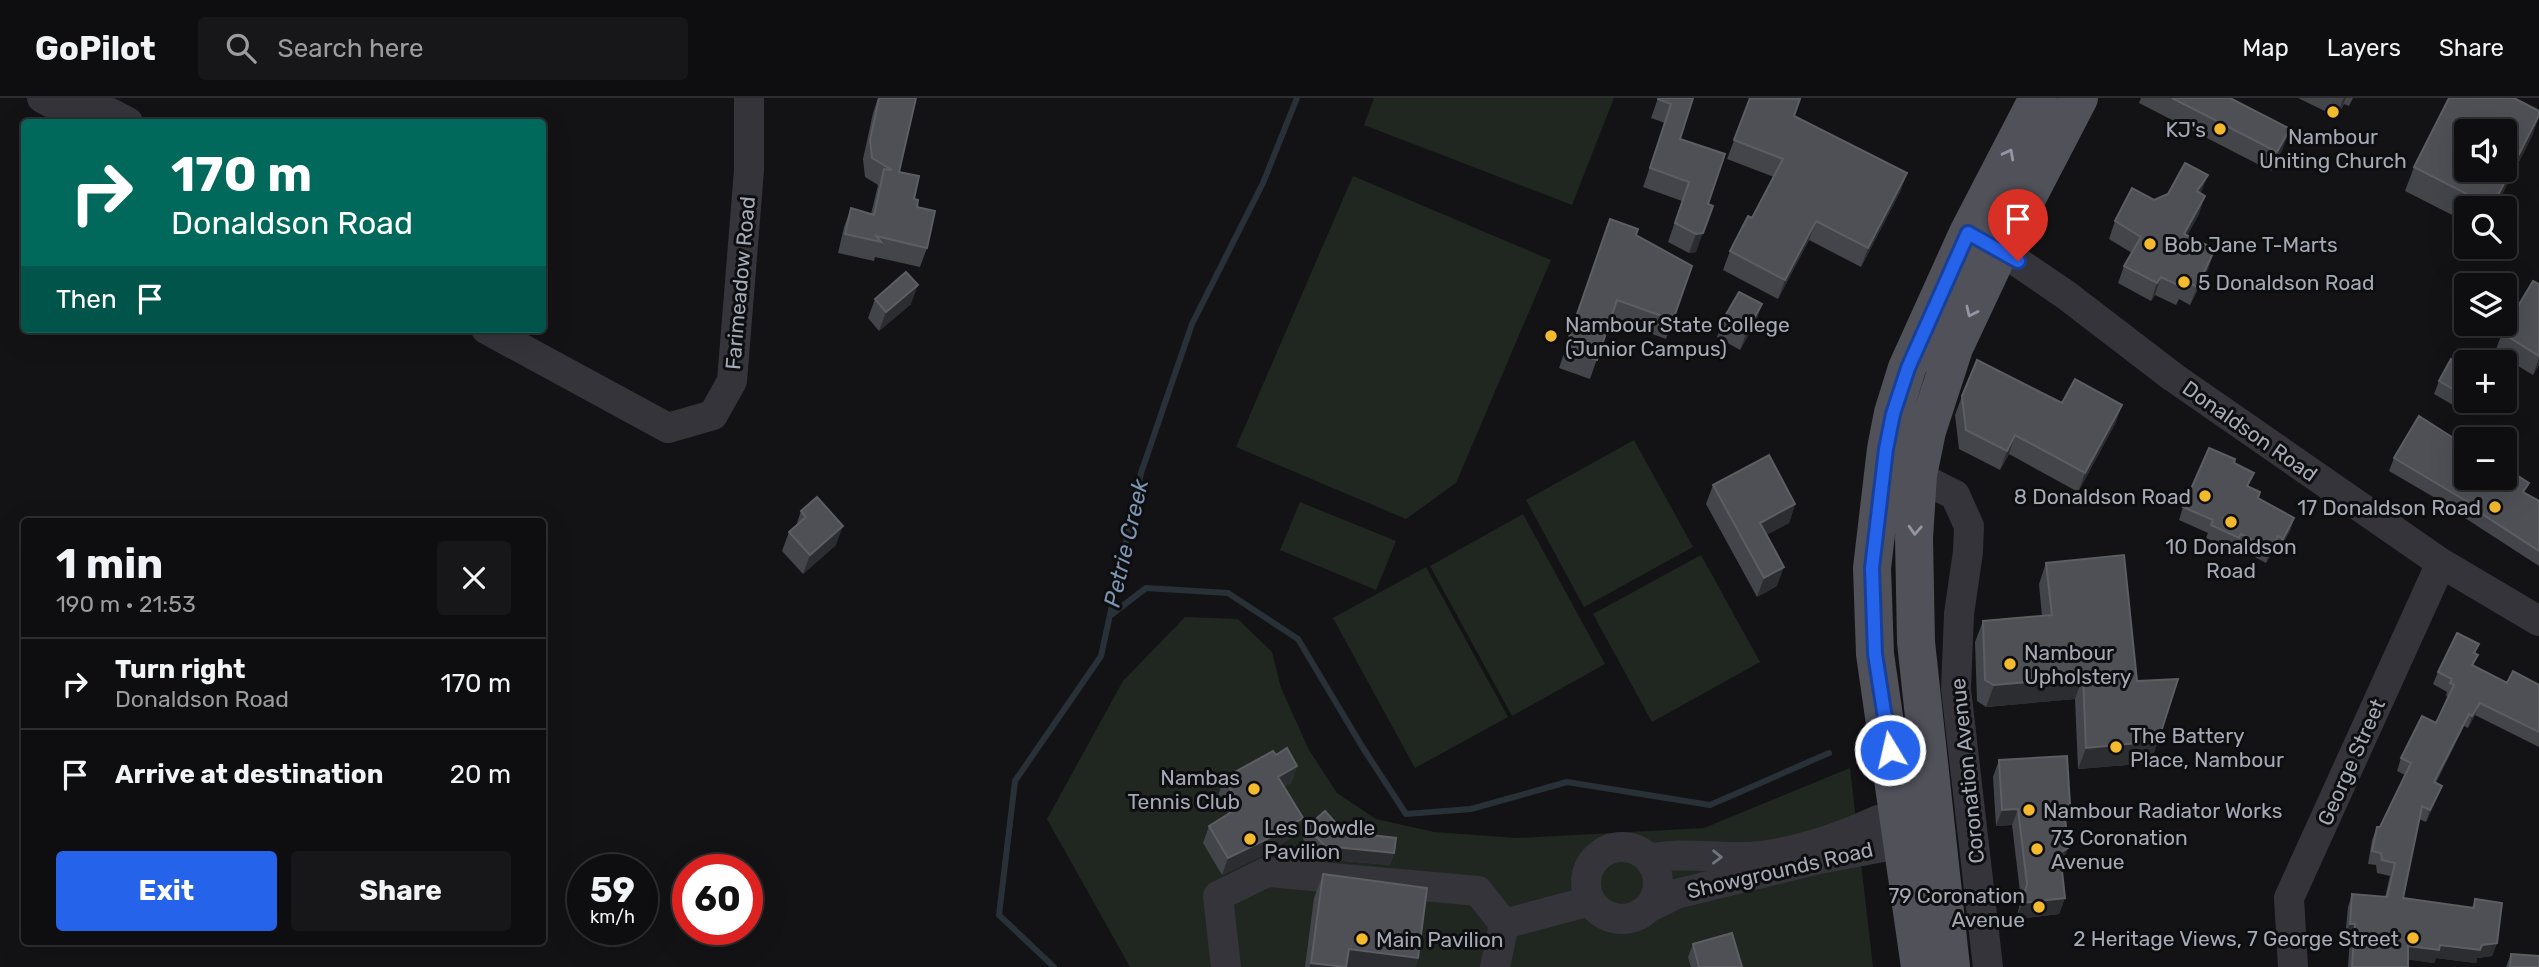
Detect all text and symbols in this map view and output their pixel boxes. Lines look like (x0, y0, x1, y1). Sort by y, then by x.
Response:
search box (198, 17, 688, 80)
text: GoPilot (35, 29, 156, 68)
icon: search (222, 29, 260, 67)
text: Search here (278, 33, 423, 64)
text: Map (2242, 34, 2289, 62)
text: Layers (2327, 34, 2401, 62)
text: Share (2439, 34, 2504, 62)
marker: Nambour Uniting Church (2325, 104, 2341, 120)
place label: KJ's (2165, 117, 2206, 142)
map controls (2454, 119, 2517, 490)
button: sound (2454, 119, 2517, 182)
marker: KJ's (2212, 121, 2228, 137)
place label: Nambour Uniting Church (2259, 124, 2407, 173)
text: 170 m (171, 145, 312, 203)
icon: right (56, 147, 147, 238)
one-way arrow (2001, 148, 2014, 161)
pin (1988, 189, 2048, 261)
street label: Farimeadow Road (720, 195, 760, 371)
button: search (2454, 196, 2517, 259)
icon: arrive (1999, 200, 2037, 238)
text: Donaldson Road (171, 204, 413, 242)
place label: Bob Jane T-Marts (2164, 232, 2338, 257)
marker: Bob Jane T-Marts (2142, 236, 2158, 252)
place label: 5 Donaldson Road (2198, 270, 2374, 295)
button: layers (2454, 273, 2517, 336)
marker: 5 Donaldson Road (2176, 274, 2192, 290)
icon: arrive (131, 280, 169, 318)
text: Then (56, 284, 117, 315)
one-way arrow (1966, 304, 1980, 317)
place label: Nambour State College (Junior Campus) (1565, 312, 1790, 361)
marker: Nambour State College (Junior Campus) (1543, 328, 1559, 344)
button: + (2454, 350, 2517, 413)
street label: Donaldson Road (2178, 375, 2322, 487)
button: − (2454, 427, 2517, 490)
water label: Petrie Creek (1098, 475, 1155, 610)
place label: 8 Donaldson Road (2014, 484, 2191, 509)
marker: 8 Donaldson Road (2197, 488, 2213, 504)
place label: 17 Donaldson Road (2297, 495, 2481, 520)
marker: 17 Donaldson Road (2487, 499, 2503, 515)
marker: 10 Donaldson Road (2223, 514, 2239, 530)
one-way arrow (1908, 525, 1923, 536)
place label: 10 Donaldson Road (2165, 534, 2297, 583)
text: 1 min (56, 539, 163, 589)
button: close (437, 541, 511, 615)
text: 190 m · 21:53 (56, 590, 196, 618)
place label: Nambour Upholstery (2024, 640, 2132, 689)
text: Turn right (115, 654, 245, 685)
marker: Nambour Upholstery (2002, 656, 2018, 672)
icon: right (56, 665, 94, 703)
text: 170 m (441, 668, 511, 699)
street label: Coronation Avenue (1945, 677, 1989, 865)
text: Donaldson Road (115, 685, 289, 713)
street label: George Street (2312, 695, 2390, 829)
position arrow (1853, 713, 1927, 787)
place label: The Battery Place, Nambour (2130, 723, 2284, 772)
marker: The Battery Place, Nambour (2108, 739, 2124, 755)
icon: arrive (56, 756, 94, 794)
text: Arrive at destination (115, 759, 383, 790)
text: 20 m (450, 759, 511, 790)
place label: Nambas Tennis Club (1127, 765, 1240, 814)
marker: Nambas Tennis Club (1246, 781, 1262, 797)
place label: Nambour Radiator Works (2043, 798, 2282, 823)
marker: Nambour Radiator Works (2021, 802, 2037, 818)
place label: Les Dowdle Pavilion (1264, 815, 1375, 864)
place label: 73 Coronation Avenue (2051, 825, 2188, 874)
marker: Les Dowdle Pavilion (1242, 831, 1258, 847)
street label: Showgrounds Road (1685, 836, 1875, 904)
marker: 73 Coronation Avenue (2029, 841, 2045, 857)
one-way arrow (1713, 849, 1723, 865)
button: Exit (56, 851, 277, 931)
button: Share (291, 851, 511, 931)
speed limit sign: 60 (672, 854, 763, 945)
text: 59 (590, 869, 635, 911)
place label: 79 Coronation Avenue (1888, 883, 2025, 932)
marker: 79 Coronation Avenue (2031, 899, 2047, 915)
text: km/h (590, 906, 635, 928)
place label: 2 Heritage Views, 7 George Street (2073, 926, 2399, 951)
place label: Main Pavilion (1376, 927, 1504, 952)
marker: 2 Heritage Views, 7 George Street (2405, 930, 2421, 946)
marker: Main Pavilion (1354, 931, 1370, 947)

